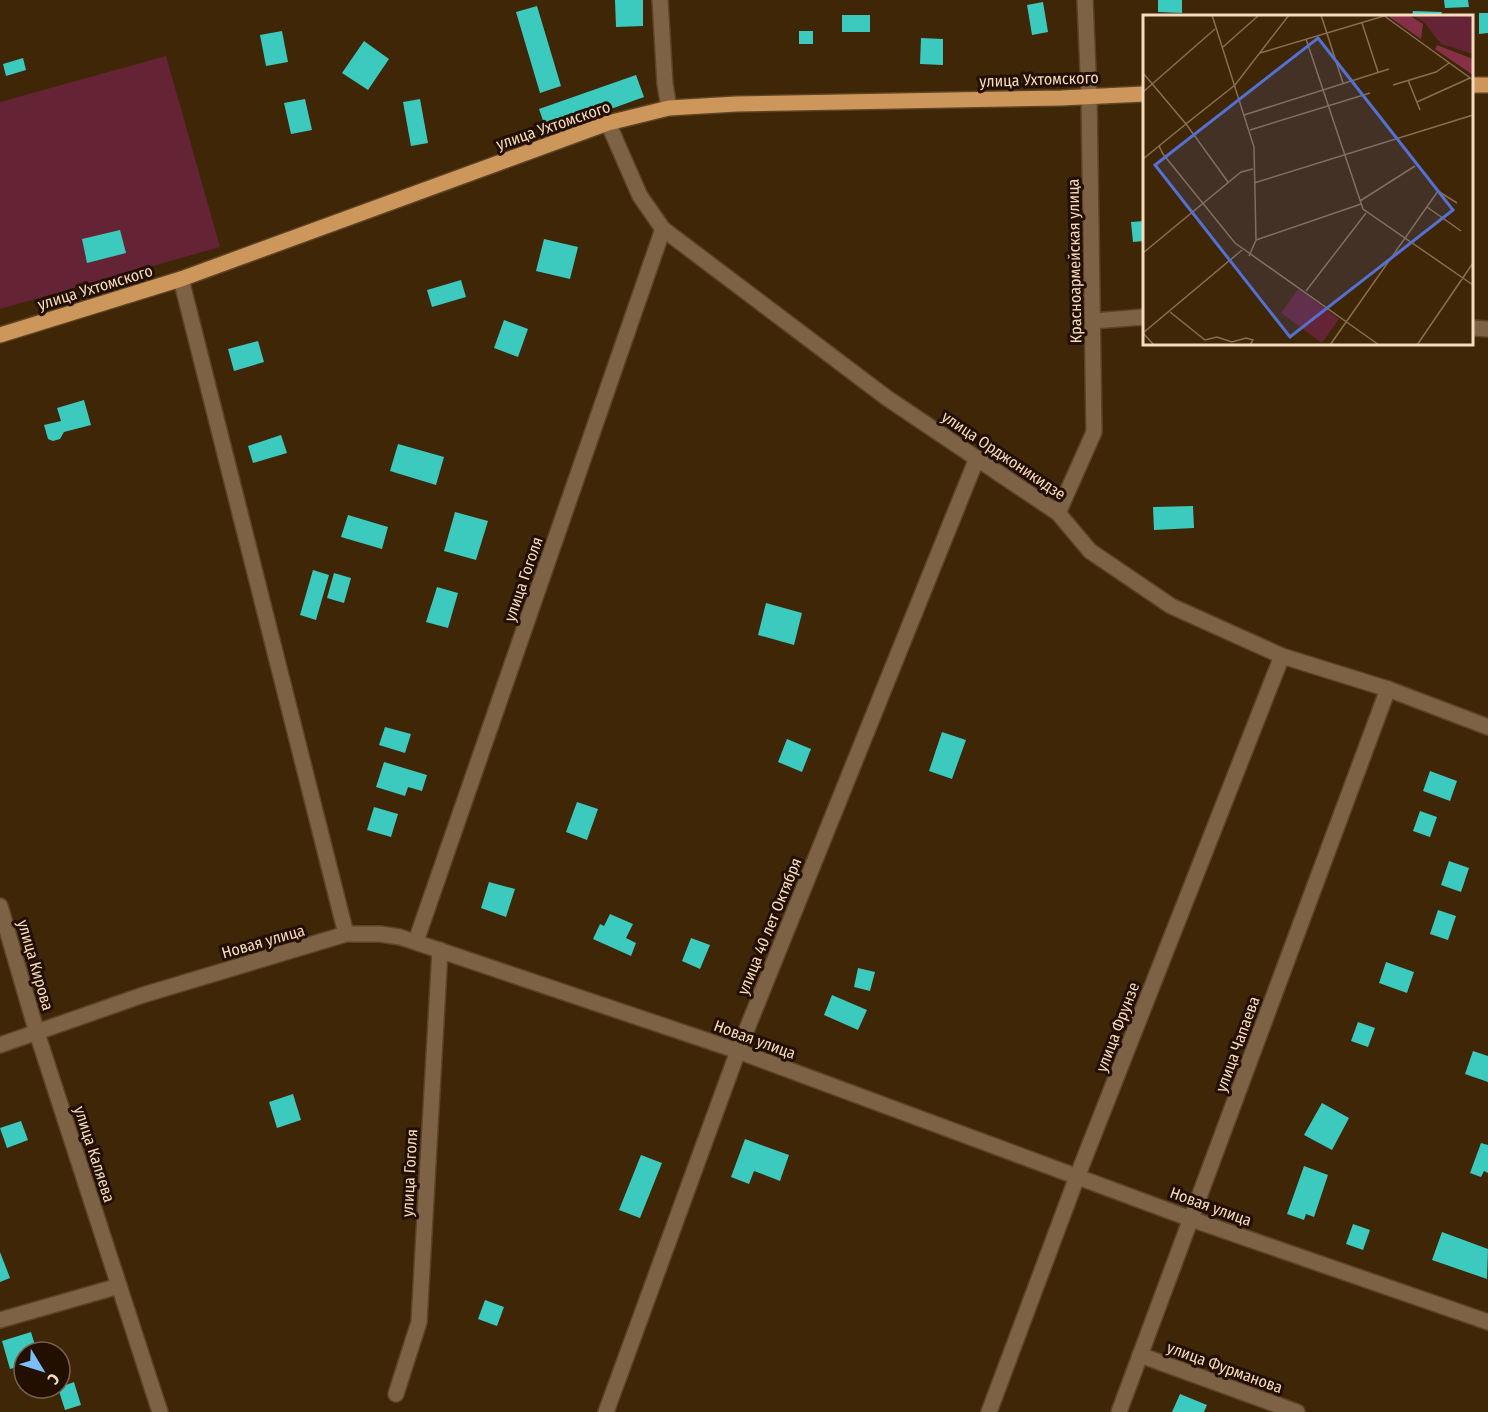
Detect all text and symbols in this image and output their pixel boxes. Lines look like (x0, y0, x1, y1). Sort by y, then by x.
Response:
inset map (1143, 15, 1473, 345)
street label: улица Ухтомского (979, 68, 1099, 91)
street label: улица Ухтомского (494, 97, 613, 154)
street label: Красноармейская улица (1064, 178, 1085, 344)
street label: улица Ухтомского (35, 261, 155, 314)
street label: улица Орджоникидзе (938, 407, 1069, 504)
street label: улица Гоголя (500, 534, 547, 624)
street label: улица 40 лет Октября (733, 855, 806, 997)
street label: улица Кирова (13, 918, 58, 1013)
street label: Новая улица (219, 921, 307, 962)
street label: улица Фрунзе (1092, 979, 1143, 1075)
street label: улица Чапаева (1211, 994, 1264, 1095)
street label: Новая улица (711, 1016, 798, 1063)
street label: улица Каляева (70, 1104, 119, 1205)
street label: улица Гоголя (398, 1128, 421, 1218)
street label: Новая улица (1167, 1183, 1254, 1230)
street label: улица Фурманова (1164, 1338, 1285, 1397)
north arrow (12, 1340, 72, 1400)
text: С (43, 1370, 63, 1389)

